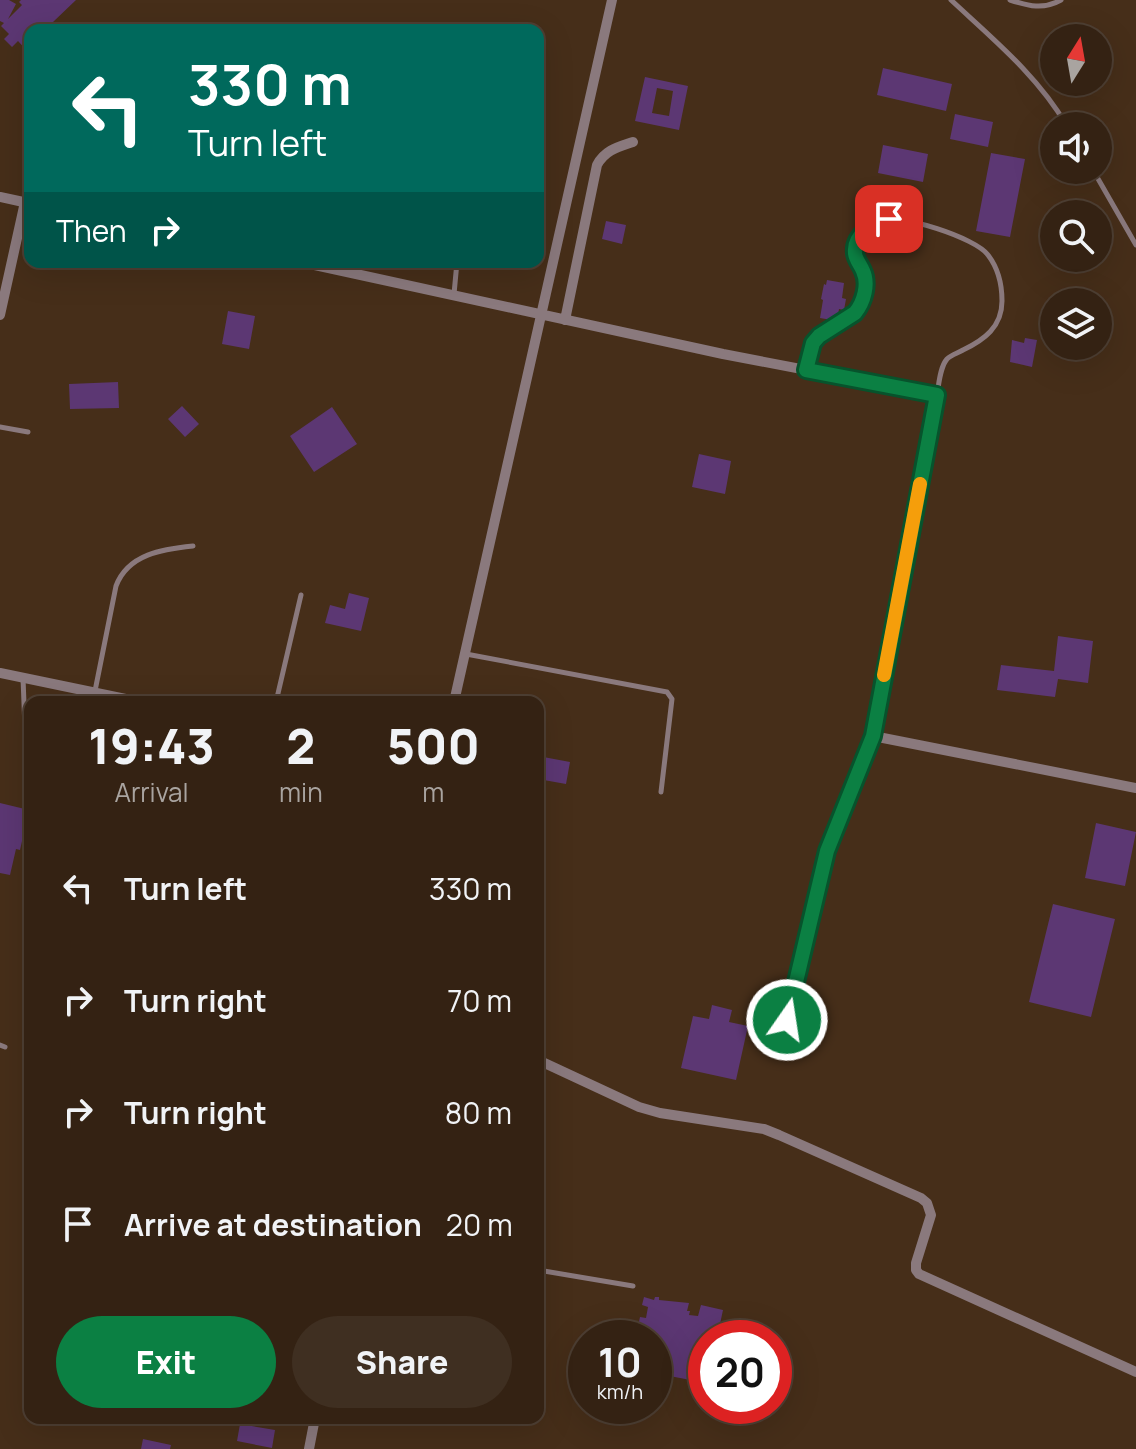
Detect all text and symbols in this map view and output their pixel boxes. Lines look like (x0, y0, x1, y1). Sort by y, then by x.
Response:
north arrow (1040, 24, 1112, 96)
map controls (1040, 24, 1112, 360)
text: 330 m (188, 45, 352, 122)
icon: left (56, 56, 160, 160)
button: sound (1040, 112, 1112, 184)
text: Turn left (188, 118, 327, 167)
pin (855, 185, 923, 253)
icon: arrive (867, 197, 911, 241)
button: search (1040, 200, 1112, 272)
icon: right (143, 208, 187, 252)
text: Then (56, 210, 127, 251)
button: layers (1040, 288, 1112, 360)
text: 19:43 (88, 713, 215, 778)
text: 2 (286, 713, 315, 778)
text: 500 (387, 713, 480, 778)
text: Arrival (114, 774, 189, 810)
text: min (279, 774, 323, 810)
text: m (422, 774, 444, 810)
icon: left (56, 866, 100, 910)
text: Turn left (124, 868, 247, 909)
text: 330 m (429, 868, 512, 909)
icon: right (56, 978, 100, 1022)
position arrow (745, 978, 829, 1062)
text: Turn right (124, 980, 267, 1021)
text: 70 m (447, 980, 512, 1021)
icon: right (56, 1090, 100, 1134)
text: Turn right (124, 1092, 267, 1133)
text: 80 m (445, 1092, 512, 1133)
icon: arrive (56, 1202, 100, 1246)
text: Arrive at destination (124, 1204, 422, 1245)
text: 20 m (446, 1204, 513, 1245)
button: Exit (56, 1316, 276, 1408)
button: Share (292, 1316, 512, 1408)
speed limit sign: 20 (688, 1320, 792, 1424)
text: 10 (598, 1334, 642, 1389)
text: km/h (597, 1378, 643, 1405)

